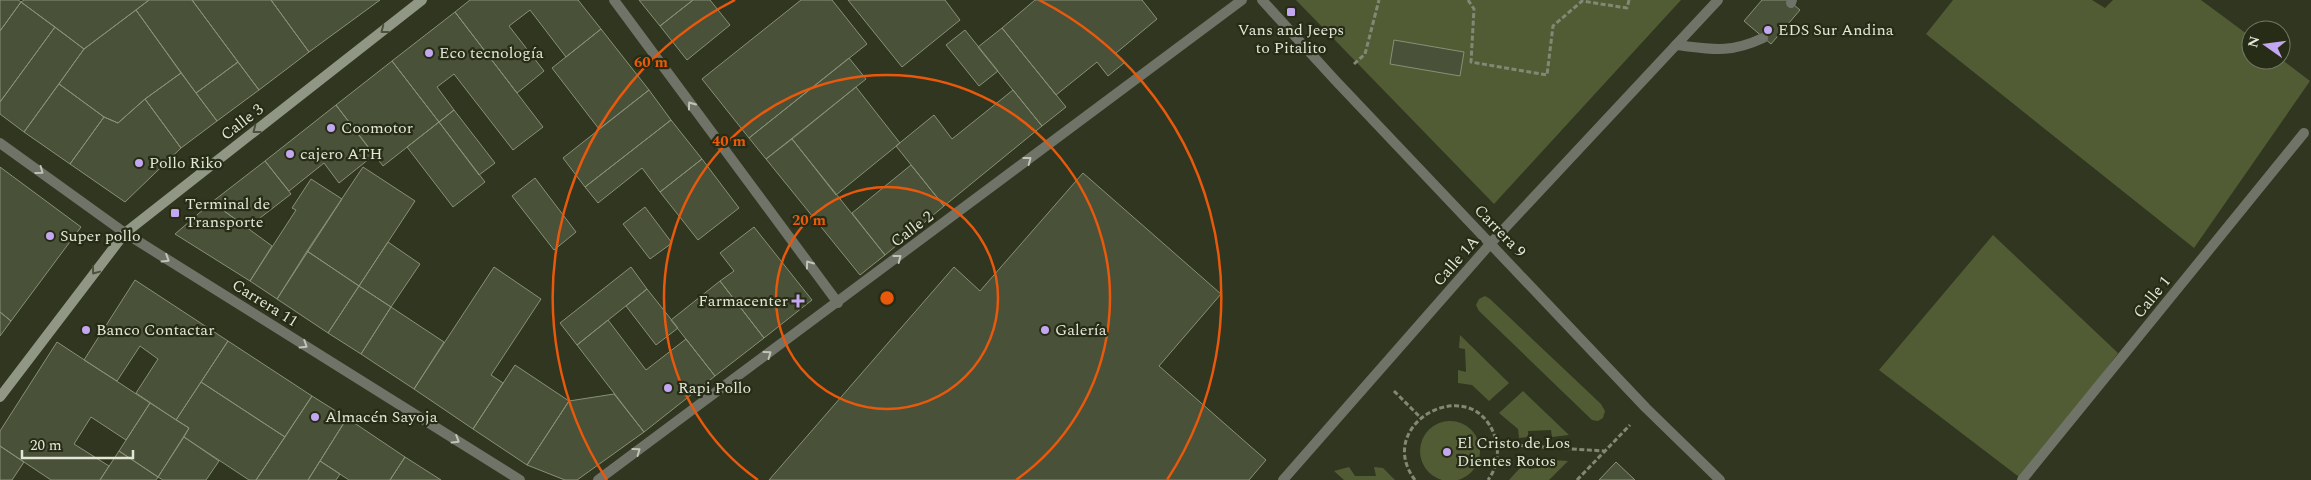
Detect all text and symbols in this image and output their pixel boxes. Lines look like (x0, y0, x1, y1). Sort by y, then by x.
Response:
marker: Vans and Jeeps to Pitalito (1285, 6, 1297, 18)
place label: Vans and Jeeps to Pitalito (1238, 18, 1344, 60)
place label: EDS Sur Andina (1778, 18, 1894, 42)
north arrow (2241, 20, 2291, 70)
one-way arrow (380, 24, 390, 33)
marker: EDS Sur Andina (1762, 24, 1774, 36)
text: N (2242, 34, 2265, 50)
place label: Eco tecnología (439, 41, 544, 65)
marker: Eco tecnología (423, 47, 435, 59)
text: 60 m (634, 51, 669, 74)
street label: Calle 3 (215, 98, 269, 146)
one-way arrow (689, 102, 697, 111)
place label: Coomotor (341, 116, 413, 140)
marker: Coomotor (325, 122, 337, 134)
one-way arrow (253, 125, 262, 133)
text: 40 m (712, 130, 747, 153)
place label: cajero ATH (300, 142, 383, 166)
marker: cajero ATH (284, 148, 296, 160)
place label: Pollo Riko (149, 151, 222, 175)
marker: Pollo Riko (133, 157, 145, 169)
one-way arrow (1022, 157, 1032, 166)
one-way arrow (34, 165, 43, 174)
place label: Terminal de Transporte (185, 192, 270, 234)
street label: Carrera 9 (1468, 199, 1532, 263)
street label: Calle 2 (885, 205, 939, 253)
marker: Terminal de Transporte (169, 207, 181, 219)
text: 20 m (792, 209, 827, 232)
place label: Super pollo (60, 224, 141, 248)
marker: Super pollo (44, 230, 56, 242)
street label: Calle 1A (1427, 230, 1485, 292)
one-way arrow (161, 252, 170, 262)
one-way arrow (892, 255, 901, 263)
one-way arrow (806, 260, 815, 270)
one-way arrow (93, 265, 101, 274)
street label: Calle 1 (2127, 271, 2177, 323)
street label: Carrera 11 (227, 273, 303, 333)
place label: Farmacenter (698, 289, 788, 313)
centre of rings (878, 289, 896, 307)
marker: Farmacenter (792, 295, 804, 307)
place label: Banco Contactar (96, 318, 215, 342)
place label: Galería (1055, 318, 1107, 342)
marker: Banco Contactar (80, 324, 92, 336)
marker: Galería (1039, 324, 1051, 336)
one-way arrow (298, 338, 307, 348)
one-way arrow (762, 352, 771, 360)
place label: Rapi Pollo (678, 376, 751, 400)
marker: Rapi Pollo (662, 382, 674, 394)
place label: Almacén Sayoja (325, 405, 438, 429)
marker: Almacén Sayoja (309, 411, 321, 423)
scale bar (22, 428, 134, 460)
place label: El Cristo de Los Dientes Rotos (1457, 431, 1571, 473)
text: 20 m (30, 434, 62, 457)
one-way arrow (451, 434, 460, 444)
marker: El Cristo de Los Dientes Rotos (1441, 446, 1453, 458)
one-way arrow (631, 448, 641, 457)

